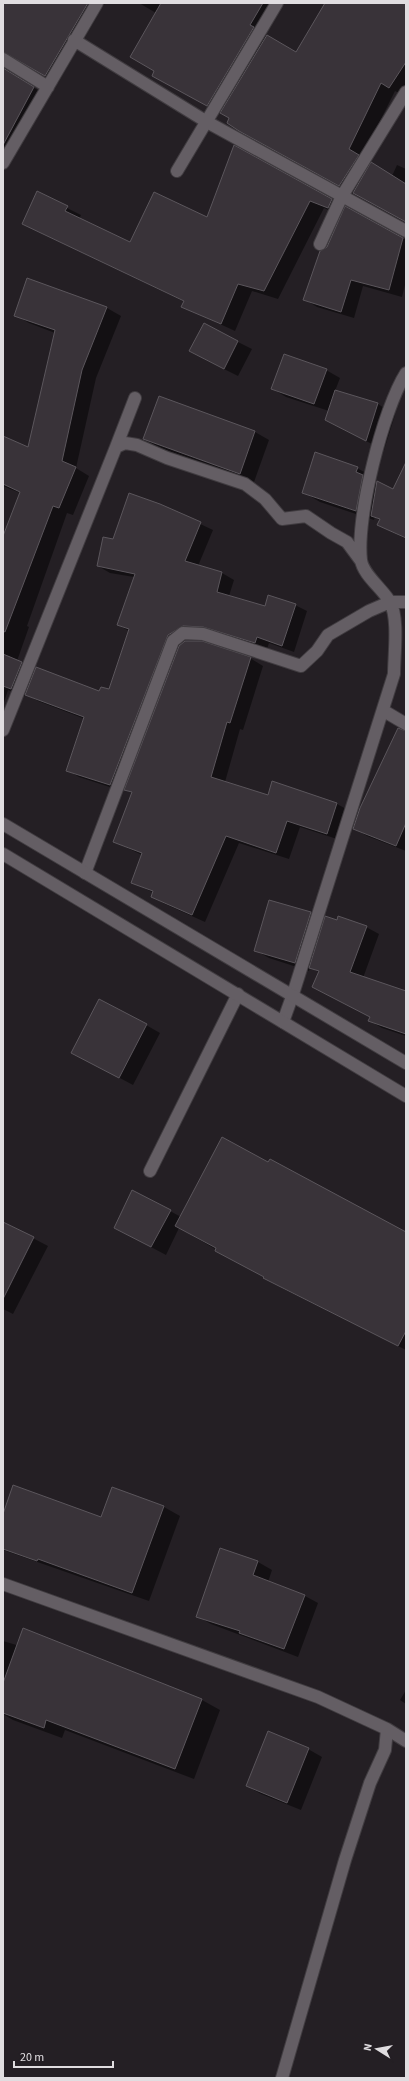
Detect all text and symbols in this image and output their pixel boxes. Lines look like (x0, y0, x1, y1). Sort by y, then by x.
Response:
north arrow (357, 2029, 397, 2069)
text: N (360, 2042, 376, 2052)
scale bar (14, 2043, 113, 2069)
text: 20 m (20, 2049, 44, 2066)

